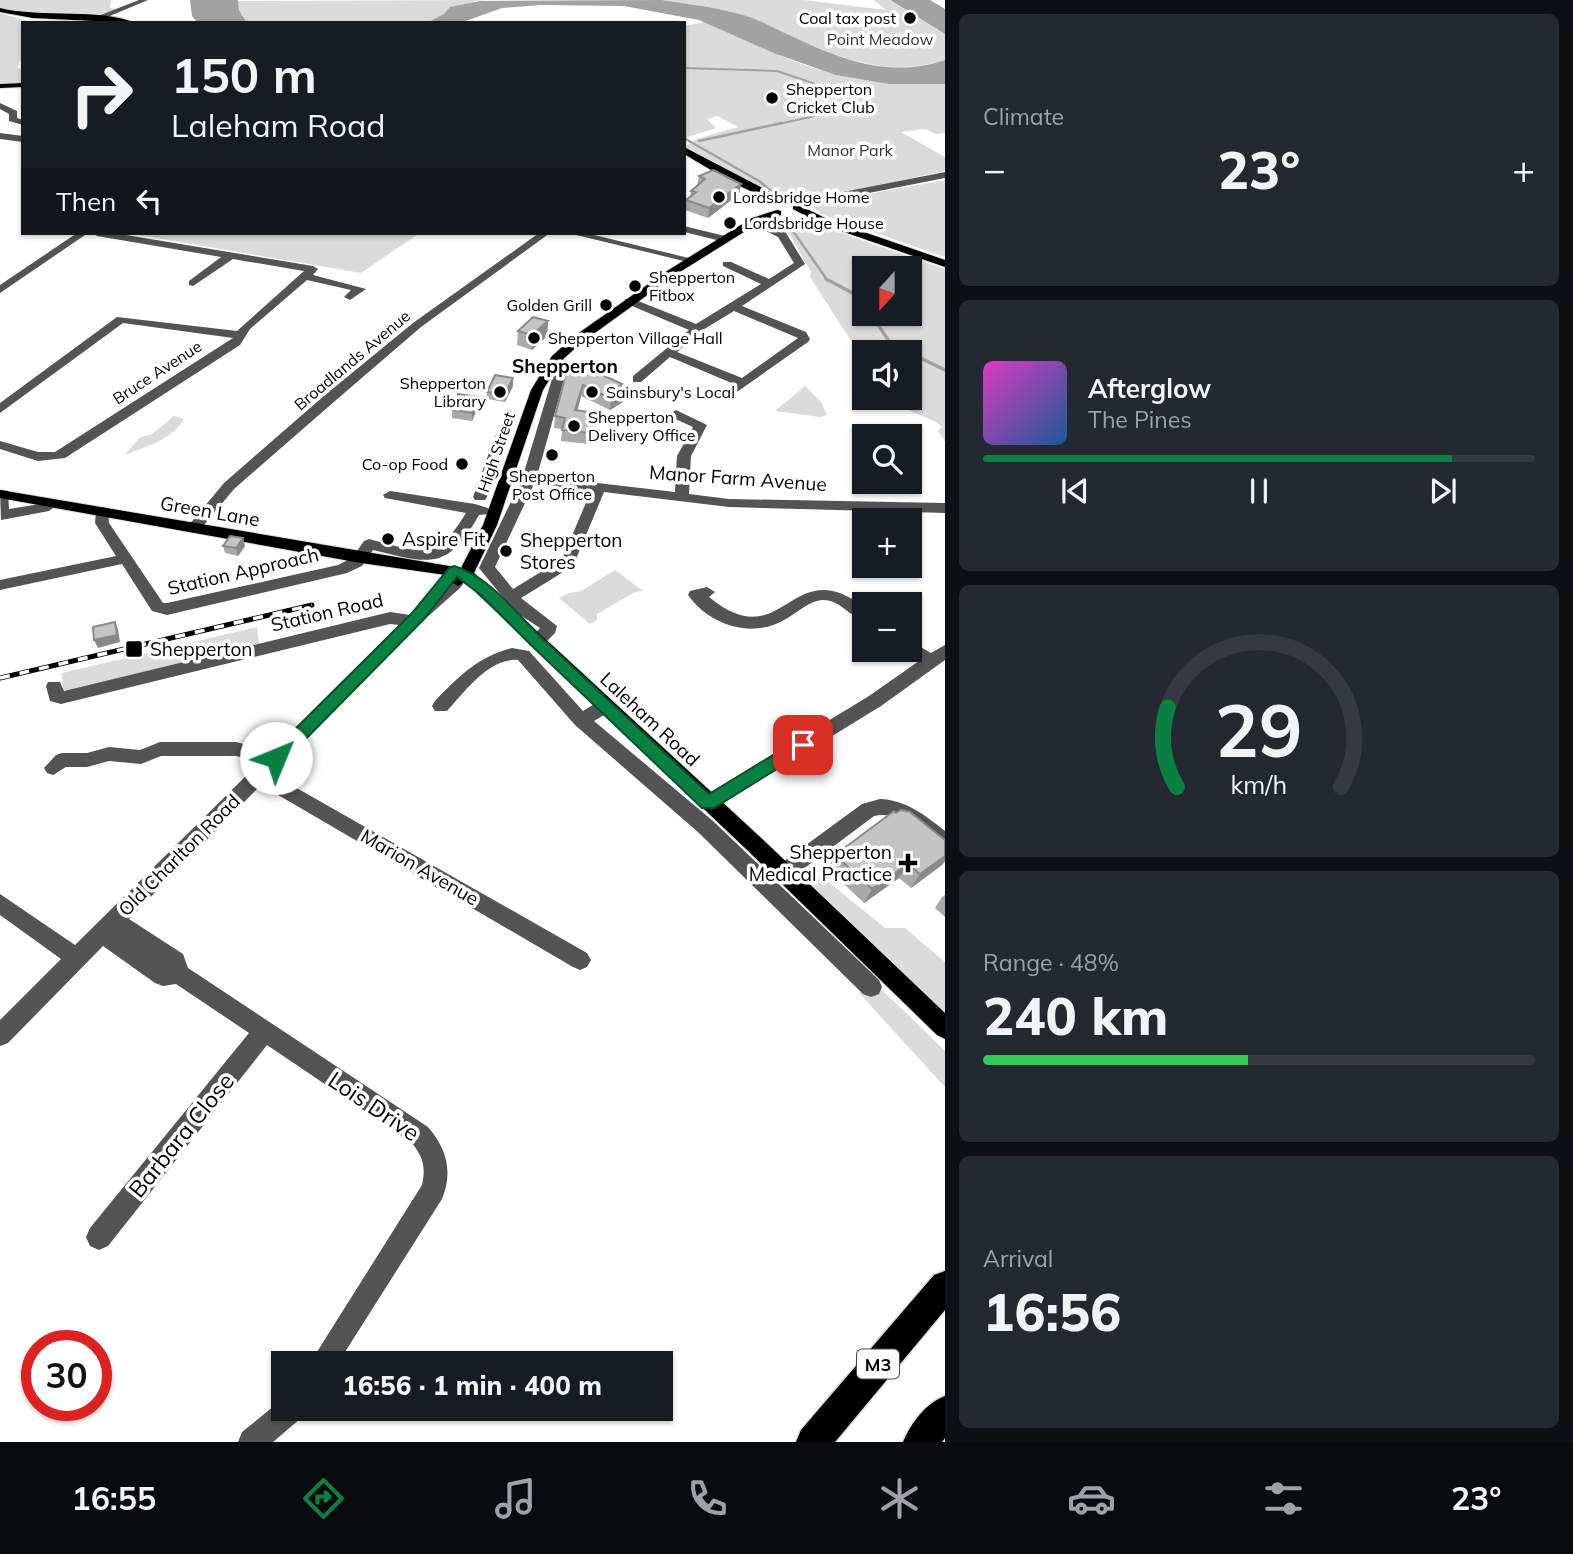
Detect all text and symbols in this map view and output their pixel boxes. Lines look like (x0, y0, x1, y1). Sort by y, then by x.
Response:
place label: Coal tax post (799, 8, 896, 28)
marker: Coal tax post (902, 10, 918, 26)
park label: Point Meadow (827, 29, 933, 49)
text: 150 m (171, 44, 317, 105)
icon: right (56, 49, 147, 140)
place label: Shepperton Cricket Club (786, 79, 875, 117)
marker: Shepperton Cricket Club (764, 90, 780, 106)
text: Climate (983, 102, 1064, 131)
text: Laleham Road (171, 105, 386, 145)
text: 23° (1218, 137, 1300, 202)
park label: Manor Park (807, 140, 894, 160)
text: − (983, 145, 1006, 193)
text: + (1512, 145, 1535, 193)
icon: left (130, 182, 168, 220)
text: Then (56, 185, 116, 218)
place label: Lordsbridge Home (733, 187, 870, 207)
marker: Lordsbridge Home (711, 189, 727, 205)
place label: Lordsbridge House (744, 213, 884, 233)
marker: Lordsbridge House (722, 215, 738, 231)
north arrow (852, 256, 922, 326)
map controls (852, 256, 922, 662)
place label: Shepperton Fitbox (649, 267, 735, 305)
marker: Shepperton Fitbox (627, 278, 643, 294)
place label: Golden Grill (507, 295, 592, 315)
marker: Golden Grill (598, 297, 614, 313)
street label: Broadlands Avenue (290, 306, 414, 414)
place label: Shepperton Village Hall (548, 328, 723, 348)
marker: Shepperton Village Hall (526, 330, 542, 346)
street label: Bruce Avenue (109, 336, 205, 408)
button: sound (852, 340, 922, 410)
district label: Shepperton (512, 354, 618, 378)
text: Afterglow (1088, 372, 1211, 405)
place label: Shepperton Library (400, 373, 486, 411)
place label: Sainsbury's Local (606, 382, 735, 402)
marker: Shepperton Library (492, 384, 508, 400)
marker: Sainsbury's Local (584, 384, 600, 400)
text: The Pines (1088, 405, 1192, 434)
place label: Shepperton Delivery Office (588, 407, 695, 445)
street label: High Street (473, 409, 519, 495)
marker: Shepperton Delivery Office (566, 418, 582, 434)
button: search (852, 424, 922, 494)
marker: Shepperton Post Office (544, 447, 560, 463)
place label: Co-op Food (362, 454, 448, 474)
marker: Co-op Food (454, 456, 470, 472)
street label: Manor Farm Avenue (648, 460, 828, 496)
place label: Shepperton Post Office (509, 466, 595, 504)
icon: previous (1056, 472, 1094, 510)
icon: pause (1240, 472, 1278, 510)
icon: next (1424, 472, 1462, 510)
street label: Green Lane (158, 490, 262, 532)
button: + (852, 508, 922, 578)
place label: Aspire Fit (402, 527, 485, 551)
place label: Shepperton Stores (520, 528, 622, 574)
marker: Aspire Fit (380, 531, 396, 547)
street label: Station Approach (165, 542, 321, 600)
marker: Shepperton Stores (498, 543, 514, 559)
street label: Station Road (268, 587, 386, 637)
button: − (852, 592, 922, 662)
place label: Shepperton (150, 637, 252, 661)
marker: Shepperton (124, 639, 144, 659)
street label: Laleham Road (595, 667, 705, 771)
text: 29 (1215, 684, 1303, 775)
pin (773, 715, 833, 775)
position arrow (239, 721, 313, 795)
icon: arrive (784, 726, 822, 764)
text: km/h (1231, 769, 1287, 800)
street label: Old Charlton Road (113, 789, 245, 921)
street label: Marion Avenue (357, 824, 483, 910)
place label: Shepperton Medical Practice (749, 840, 892, 886)
marker: Shepperton Medical Practice (898, 853, 918, 873)
text: Range · 48% (983, 948, 1119, 977)
text: 240 km (983, 983, 1168, 1048)
street label: Lois Drive (323, 1065, 425, 1147)
street label: Barbara Close (122, 1067, 240, 1203)
text: Arrival (983, 1244, 1053, 1273)
text: 16:56 (983, 1279, 1121, 1344)
speed limit sign: 30 (21, 1330, 112, 1421)
road number: M3 (857, 1350, 899, 1378)
text: 16:56 · 1 min · 400 m (342, 1369, 602, 1402)
icon: directions (299, 1474, 348, 1523)
icon: music (491, 1474, 540, 1523)
icon: phone (683, 1474, 732, 1523)
icon: climate (875, 1474, 924, 1523)
icon: car (1067, 1474, 1116, 1523)
icon: filters (1259, 1474, 1308, 1523)
text: 16:55 (71, 1478, 156, 1518)
text: 23° (1451, 1478, 1501, 1518)

